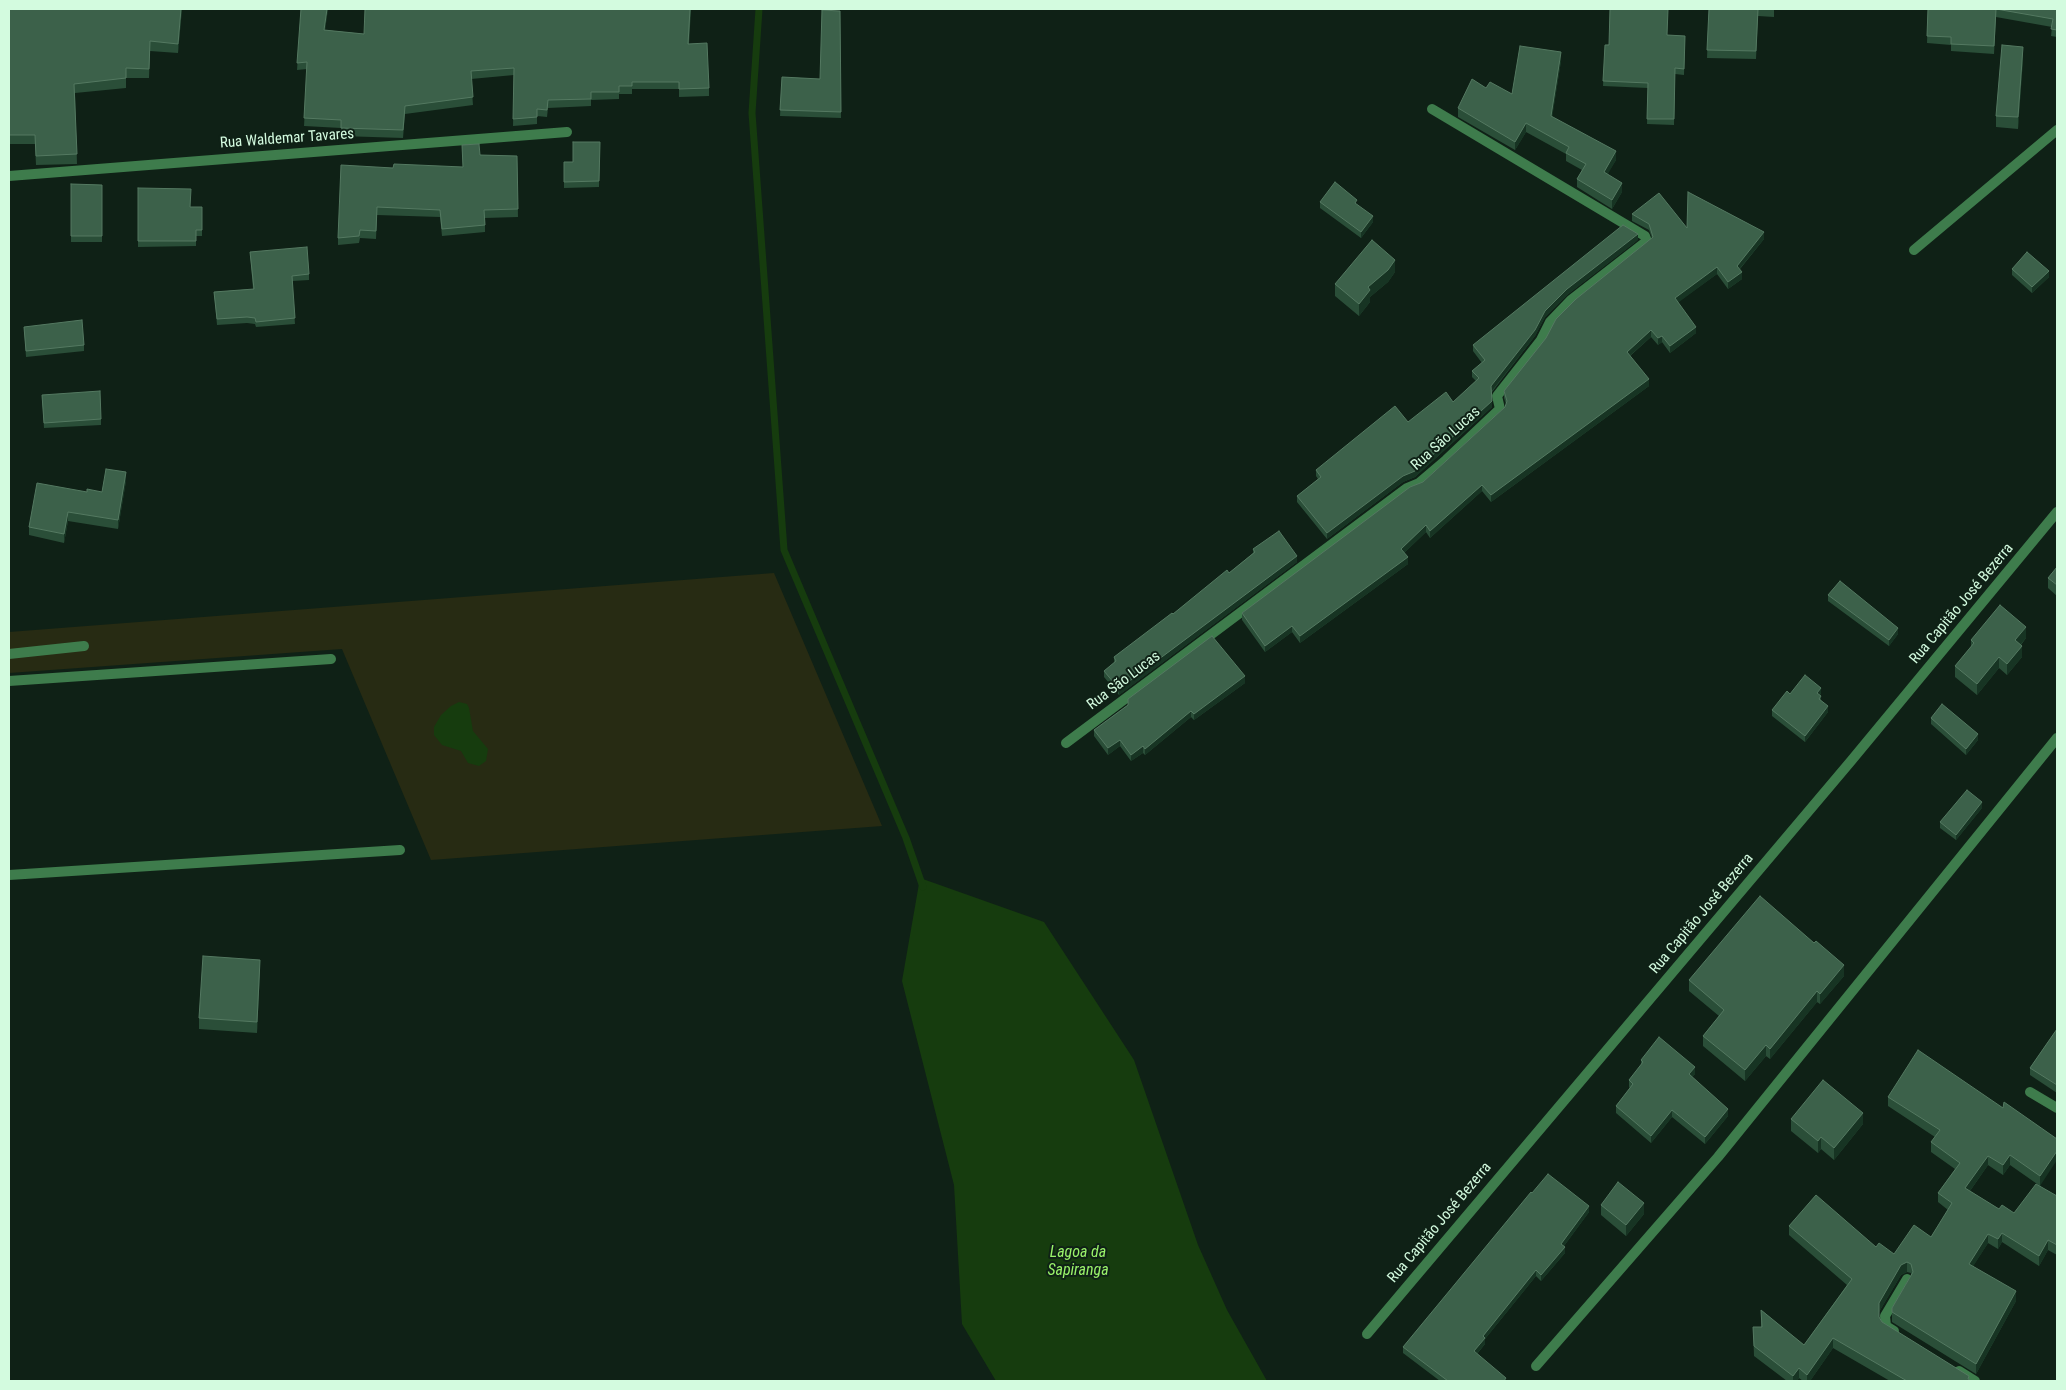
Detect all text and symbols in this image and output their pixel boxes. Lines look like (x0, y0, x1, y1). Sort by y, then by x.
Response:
street label: Rua Waldemar Tavares (219, 125, 355, 153)
street label: Rua São Lucas (1408, 403, 1484, 475)
street label: Rua Capitão José Bezerra (1906, 540, 2018, 668)
street label: Rua São Lucas (1084, 648, 1164, 714)
street label: Rua Capitão José Bezerra (1646, 850, 1758, 978)
street label: Rua Capitão José Bezerra (1384, 1159, 1496, 1287)
water label: Lagoa da Sapiranga (1047, 1243, 1109, 1281)

